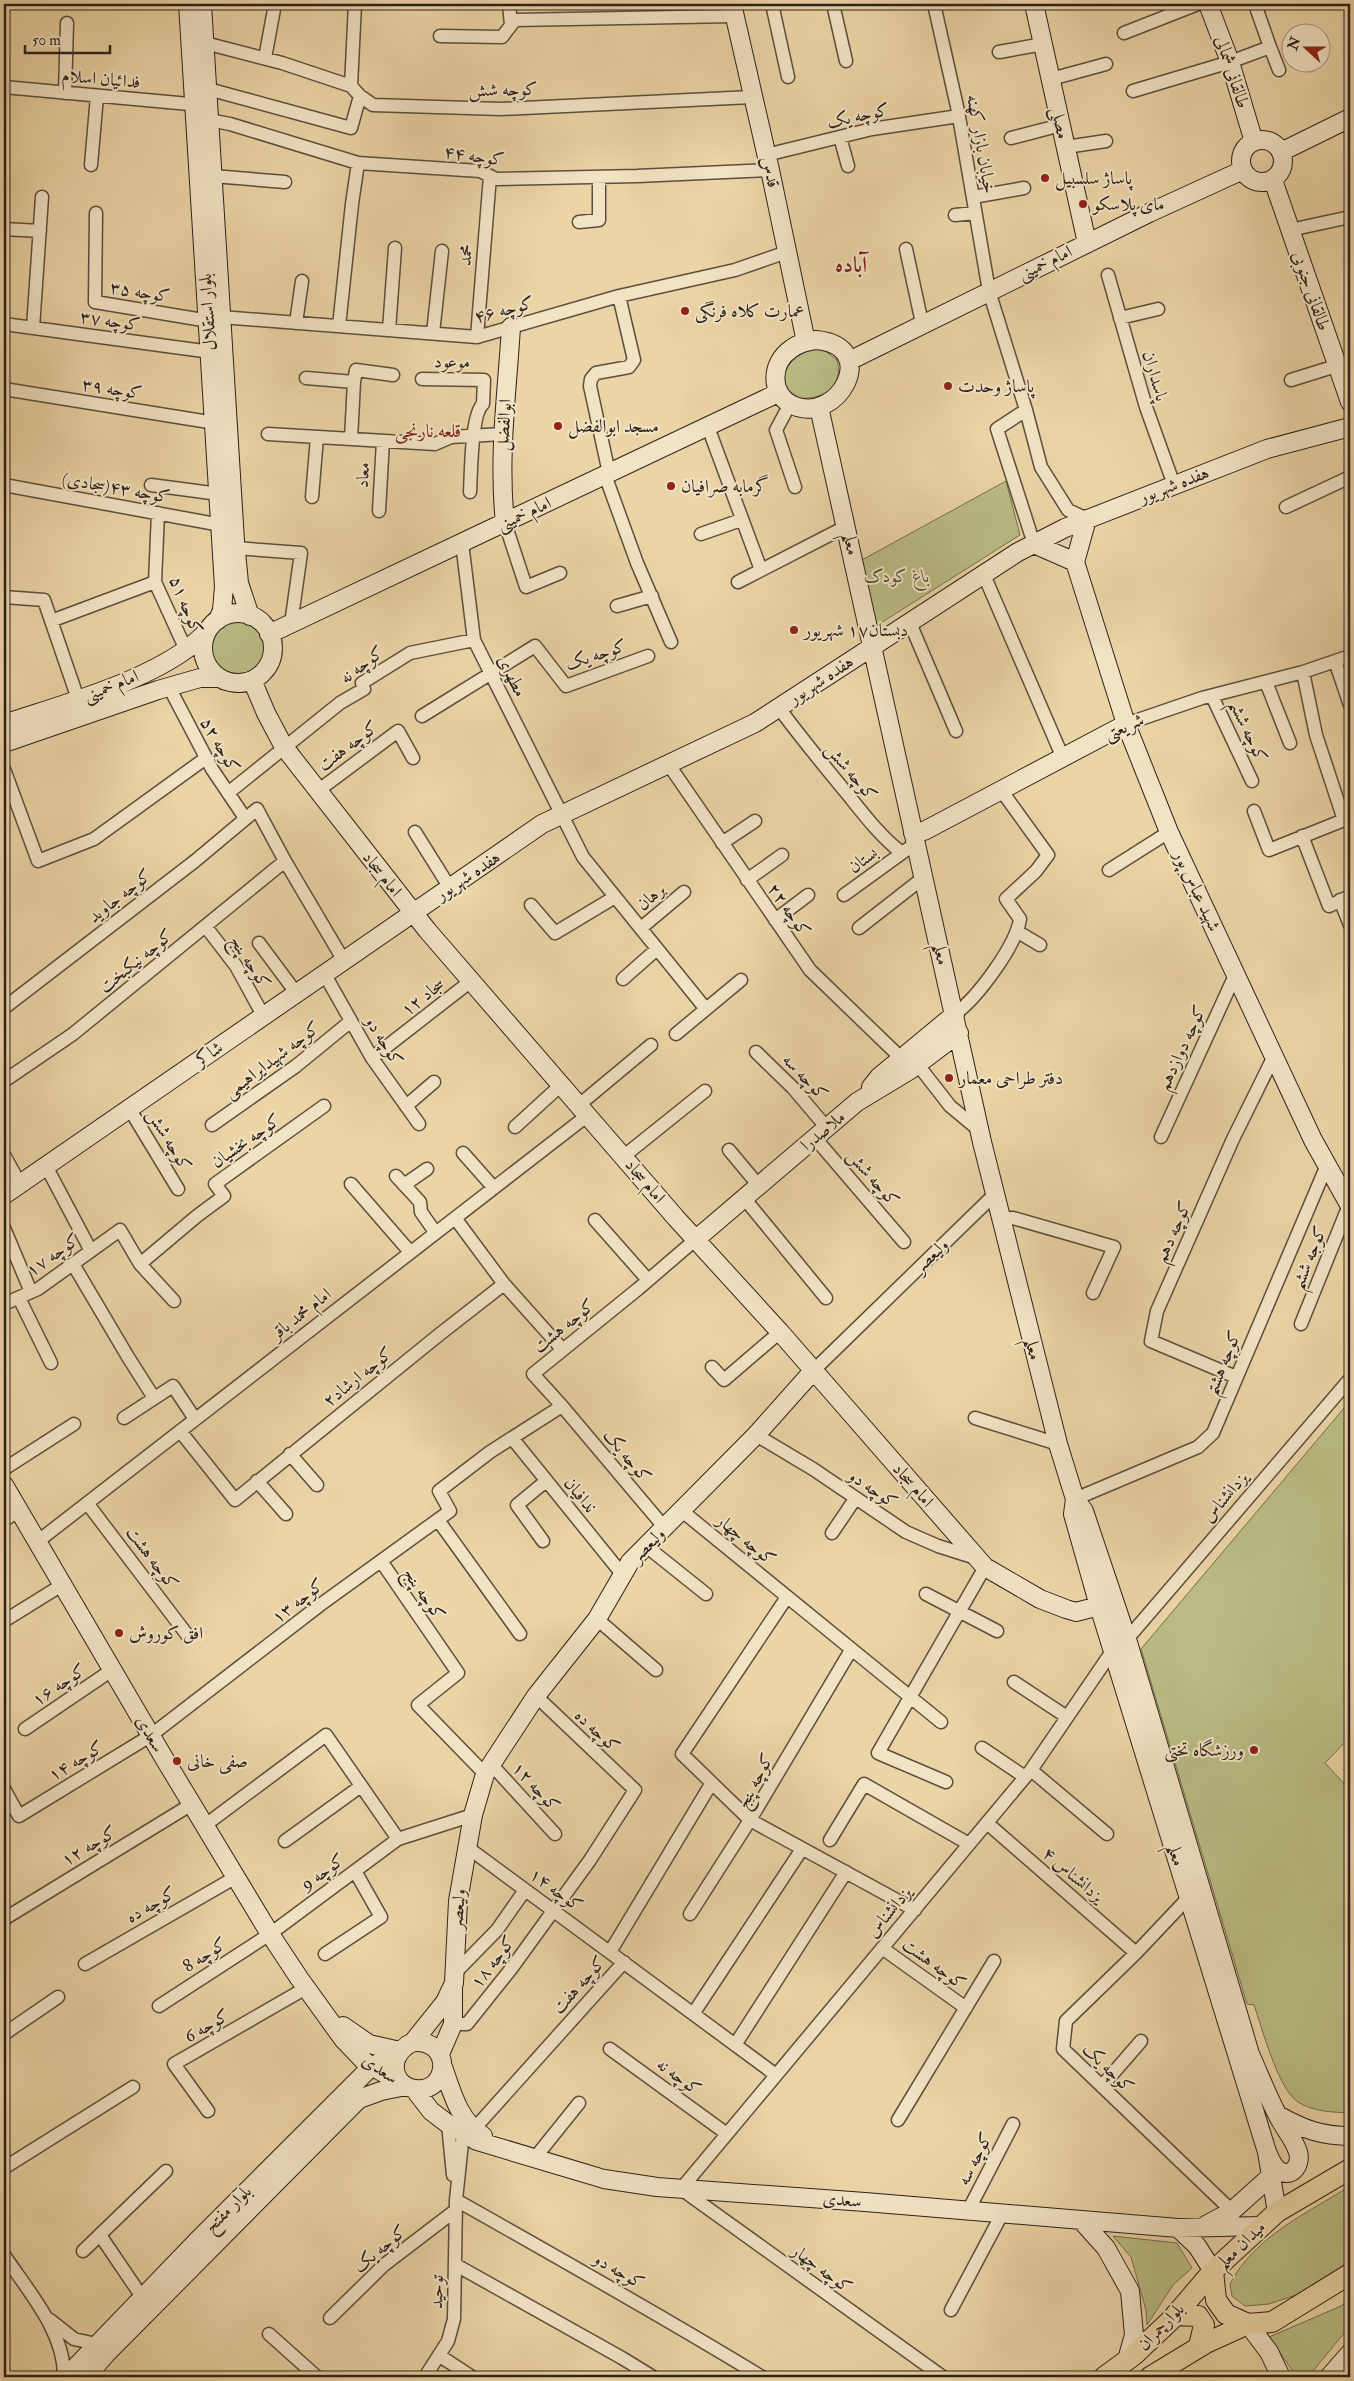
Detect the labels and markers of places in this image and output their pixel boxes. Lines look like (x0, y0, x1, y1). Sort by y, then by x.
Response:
place label: پاساژ سلسبیل (1055, 167, 1134, 191)
marker: پاساژ سلسبیل (1039, 172, 1051, 184)
place label: مای پلاسکو (1091, 193, 1165, 217)
marker: مای پلاسکو (1077, 198, 1089, 210)
place label: عمارت کلاه فرنگی (695, 300, 805, 324)
marker: عمارت کلاه فرنگی (679, 305, 691, 317)
place label: پاساژ وحدت (958, 375, 1036, 399)
marker: پاساژ وحدت (942, 380, 954, 392)
place label: مسجد ابوالفضل (568, 415, 659, 439)
marker: مسجد ابوالفضل (552, 420, 564, 432)
place label: گرمابه صرافیان (681, 474, 769, 498)
marker: گرمابه صرافیان (665, 480, 677, 492)
place label: دبستان۱۷ شهریور (802, 619, 908, 642)
marker: دبستان۱۷ شهریور (788, 624, 800, 636)
place label: دفتر طراحی معمار (957, 1067, 1063, 1090)
marker: دفتر طراحی معمار (943, 1072, 955, 1084)
place label: افق کوروش (129, 1622, 203, 1645)
marker: افق کوروش (113, 1627, 125, 1639)
place label: ورزشگاه تختی (1164, 1738, 1244, 1763)
marker: ورزشگاه تختی (1248, 1744, 1260, 1756)
place label: صفی خانی (187, 1750, 248, 1774)
marker: صفی خانی (171, 1755, 183, 1767)

